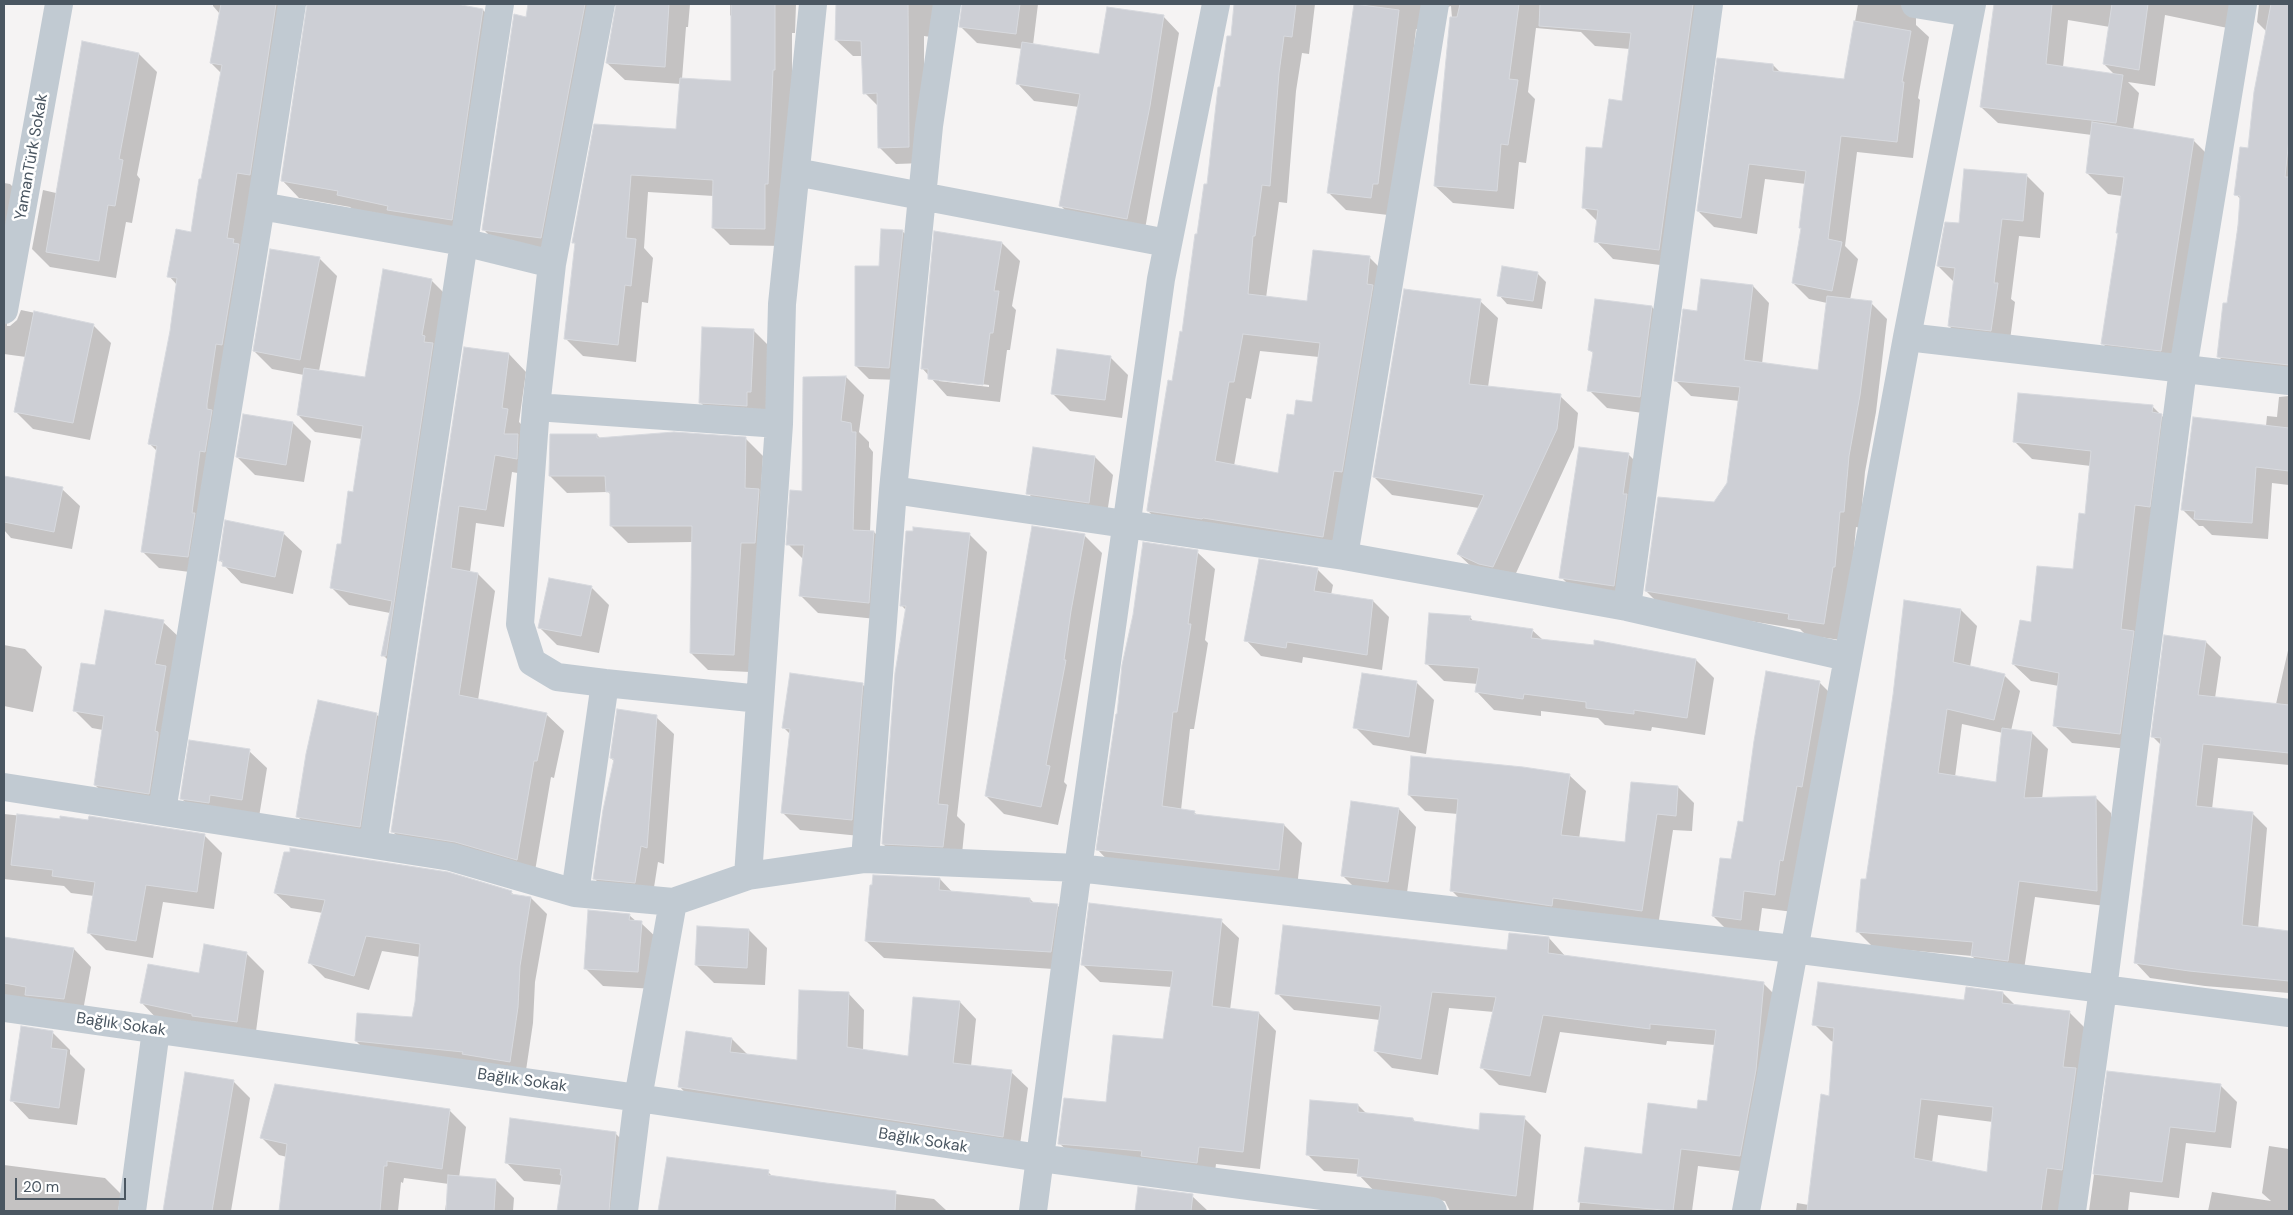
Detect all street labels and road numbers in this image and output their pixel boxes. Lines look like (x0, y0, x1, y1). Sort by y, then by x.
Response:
street label: YamanTürk Sokak (11, 92, 53, 222)
street label: Bağlık Sokak (75, 1009, 167, 1041)
street label: Bağlık Sokak (476, 1065, 568, 1097)
street label: Bağlık Sokak (877, 1124, 969, 1158)

